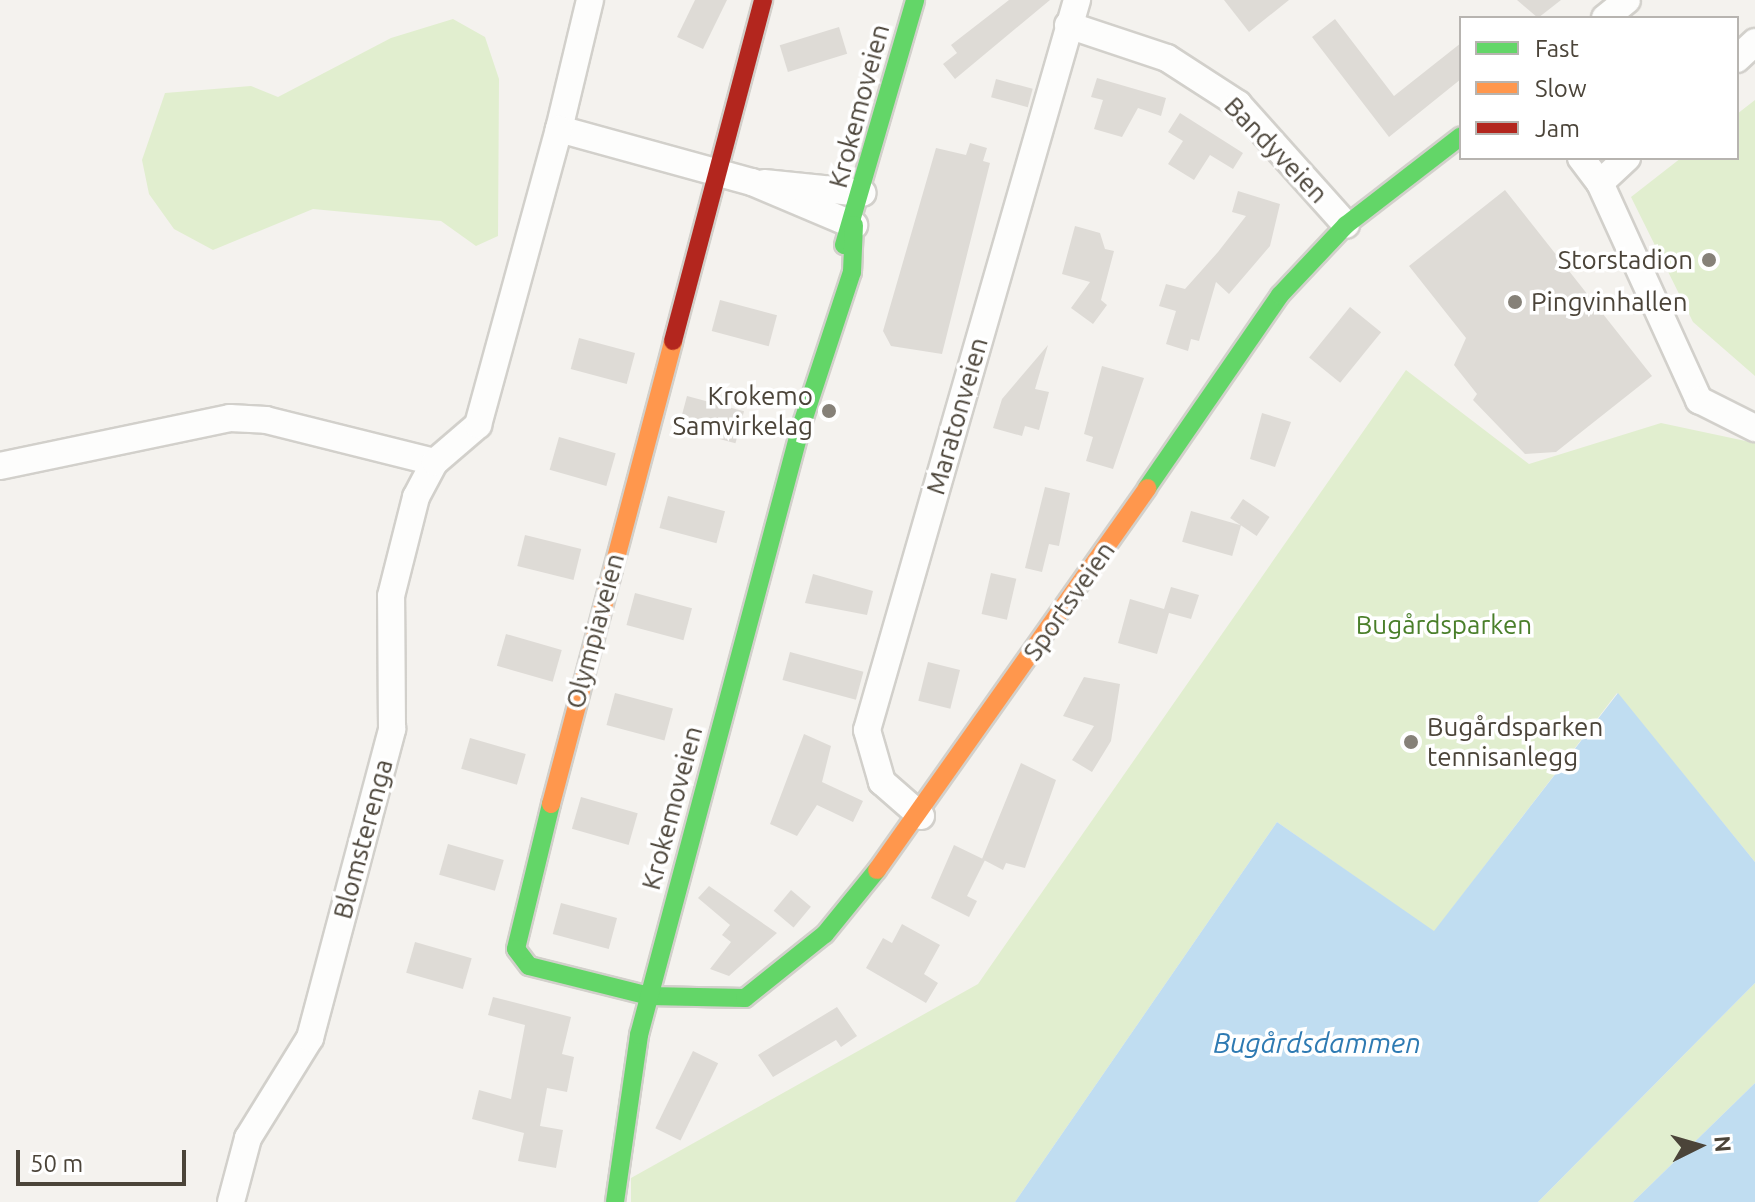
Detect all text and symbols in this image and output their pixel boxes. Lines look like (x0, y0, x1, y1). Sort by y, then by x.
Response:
legend (1459, 16, 1739, 160)
street label: Krokemoveien (822, 21, 896, 191)
text: Fast (1535, 35, 1579, 62)
text: Slow (1535, 75, 1587, 102)
street label: Bandyveien (1218, 90, 1334, 210)
text: Jam (1535, 115, 1580, 142)
place label: Storstadion (1558, 244, 1693, 276)
marker: Storstadion (1700, 251, 1718, 269)
place label: Pingvinhallen (1531, 286, 1687, 318)
marker: Pingvinhallen (1506, 293, 1524, 311)
street label: Maratonveien (920, 334, 994, 498)
place label: Krokemo Samvirkelag (672, 380, 813, 442)
marker: Krokemo Samvirkelag (820, 402, 838, 420)
street label: Sportsveien (1017, 536, 1121, 666)
street label: Olympiaveien (559, 550, 631, 712)
park label: Bugårdsparken (1356, 609, 1532, 641)
place label: Bugårdsparken tennisanlegg (1427, 711, 1603, 772)
street label: Krokemoveien (635, 723, 709, 893)
marker: Bugårdsparken tennisanlegg (1402, 733, 1420, 751)
street label: Blomsterenga (327, 756, 399, 922)
water label: Bugårdsdammen (1213, 1026, 1421, 1060)
north arrow (1659, 1106, 1739, 1186)
scale bar (20, 1134, 190, 1184)
text: N (1710, 1135, 1737, 1153)
text: 50 m (30, 1150, 83, 1177)

